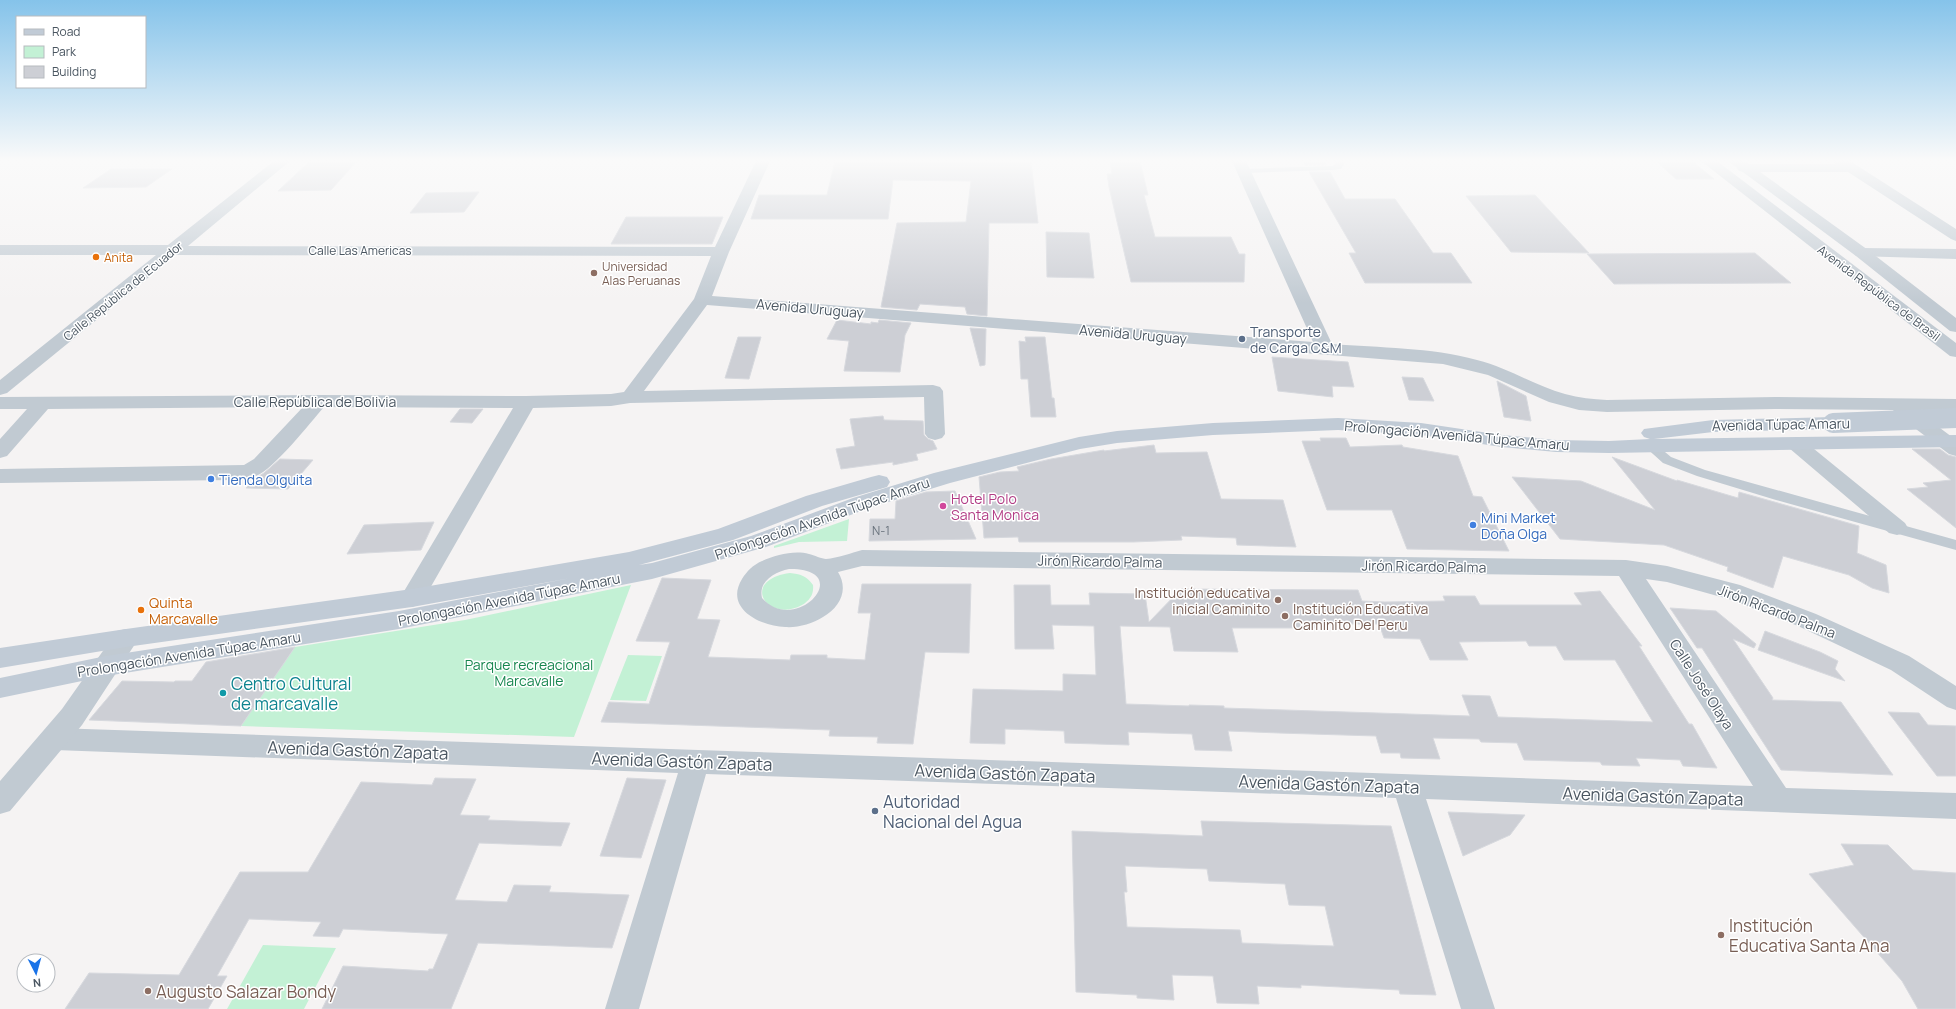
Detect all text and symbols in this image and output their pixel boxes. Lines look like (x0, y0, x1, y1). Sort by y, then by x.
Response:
legend (16, 16, 146, 88)
text: Road (52, 23, 80, 40)
text: Park (52, 43, 77, 60)
text: Building (52, 63, 96, 80)
street label: Calle República de Ecuador (60, 237, 187, 345)
street label: Avenida República de Brasil (1814, 241, 1944, 345)
street label: Calle Las Americas (308, 242, 412, 259)
place label: Anita (104, 249, 133, 266)
marker: Anita (91, 252, 101, 262)
place label: Universidad Alas Peruanas (602, 258, 680, 289)
marker: Universidad Alas Peruanas (589, 268, 599, 278)
street label: Avenida Uruguay (755, 294, 865, 322)
street label: Avenida Uruguay (1078, 320, 1188, 348)
place label: Transporte de Carga C&M (1250, 322, 1342, 357)
marker: Transporte de Carga C&M (1237, 334, 1247, 344)
street label: Calle República de Bolivia (234, 392, 396, 411)
street label: Avenida Túpac Amaru (1712, 413, 1850, 435)
street label: Prolongación Avenida Túpac Amaru (1344, 416, 1570, 454)
place label: Tienda Olguita (219, 470, 312, 489)
street label: Prolongación Avenida Túpac Amaru (712, 472, 932, 564)
marker: Tienda Olguita (206, 474, 216, 484)
place label: Hotel Polo Santa Monica (951, 489, 1039, 524)
marker: Hotel Polo Santa Monica (938, 501, 948, 511)
place label: Mini Market Doña Olga (1481, 508, 1556, 543)
marker: Mini Market Doña Olga (1468, 520, 1478, 530)
house number: N-1 (872, 522, 890, 539)
street label: Jirón Ricardo Palma (1037, 550, 1163, 572)
street label: Jirón Ricardo Palma (1361, 555, 1487, 577)
street label: Prolongación Avenida Túpac Amaru (396, 568, 622, 630)
street label: Jirón Ricardo Palma (1715, 580, 1839, 642)
place label: Institución educativa inicial Caminito (1134, 583, 1270, 618)
place label: Quinta Marcavalle (149, 593, 218, 628)
marker: Institución educativa inicial Caminito (1273, 595, 1283, 605)
place label: Institución Educativa Caminito Del Peru (1293, 599, 1428, 634)
marker: Quinta Marcavalle (136, 605, 146, 615)
marker: Institución Educativa Caminito Del Peru (1280, 611, 1290, 621)
street label: Prolongación Avenida Túpac Amaru (76, 627, 302, 681)
street label: Calle José Olaya (1666, 635, 1738, 733)
park label: Parque recreacional Marcavalle (465, 655, 593, 690)
place label: Centro Cultural de marcavalle (231, 672, 352, 715)
marker: Centro Cultural de marcavalle (218, 688, 228, 698)
street label: Avenida Gastón Zapata (267, 735, 449, 765)
street label: Avenida Gastón Zapata (591, 746, 773, 776)
street label: Avenida Gastón Zapata (914, 758, 1096, 788)
street label: Avenida Gastón Zapata (1238, 769, 1420, 799)
street label: Avenida Gastón Zapata (1562, 781, 1744, 811)
place label: Autoridad Nacional del Agua (883, 790, 1022, 833)
marker: Autoridad Nacional del Agua (870, 806, 880, 816)
place label: Institución Educativa Santa Ana (1729, 914, 1889, 957)
marker: Institución Educativa Santa Ana (1716, 930, 1726, 940)
north arrow (16, 953, 56, 993)
text: N (32, 976, 42, 991)
place label: Augusto Salazar Bondy (156, 980, 336, 1003)
marker: Augusto Salazar Bondy (143, 986, 153, 996)

